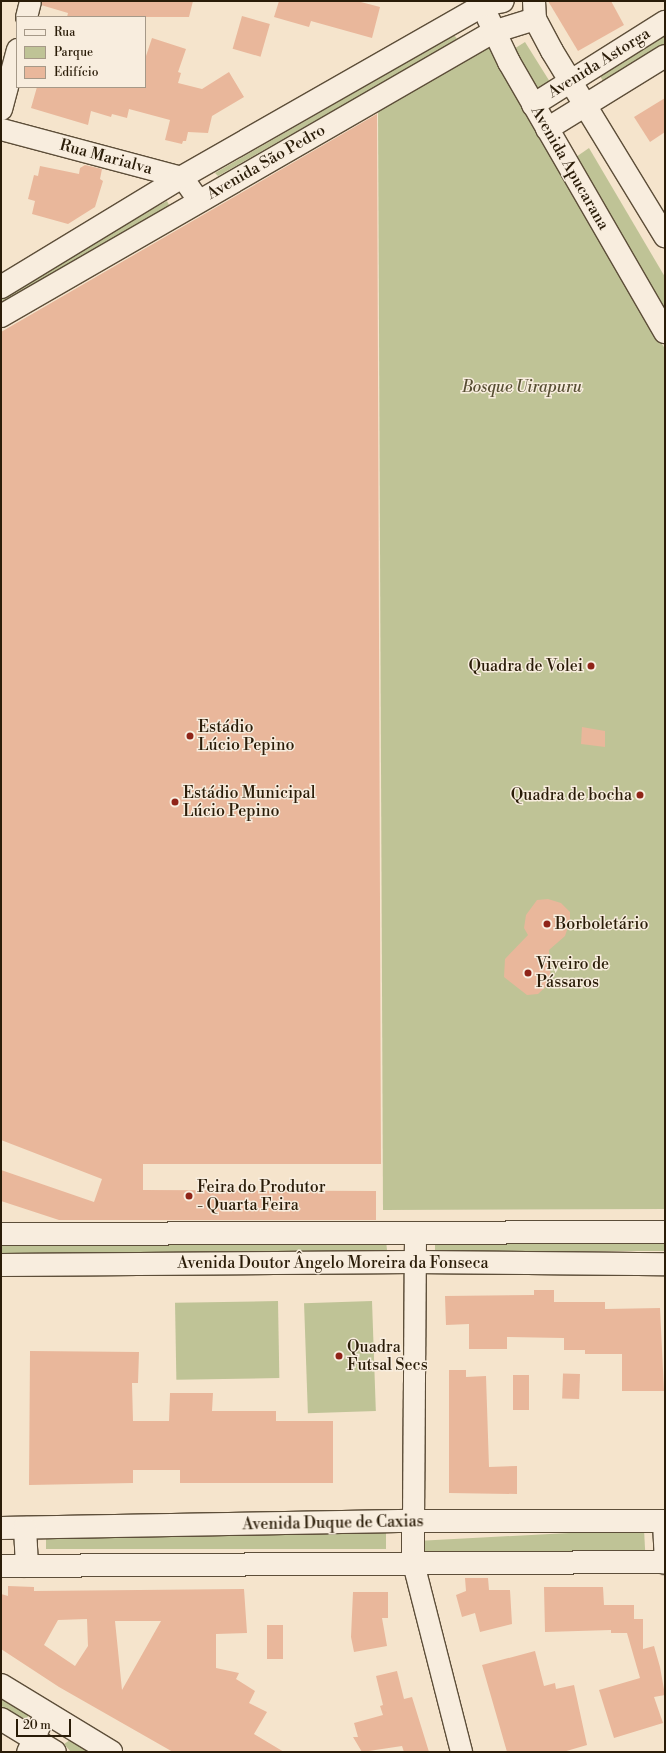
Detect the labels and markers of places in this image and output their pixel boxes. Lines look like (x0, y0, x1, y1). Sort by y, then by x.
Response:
place label: Quadra de Volei (468, 656, 583, 676)
marker: Quadra de Volei (586, 661, 596, 671)
place label: Estádio Lúcio Pepino (198, 717, 294, 755)
marker: Estádio Lúcio Pepino (185, 731, 195, 741)
place label: Estádio Municipal Lúcio Pepino (183, 783, 315, 821)
place label: Quadra de bocha (511, 785, 632, 805)
marker: Quadra de bocha (635, 790, 645, 800)
marker: Estádio Municipal Lúcio Pepino (170, 797, 180, 807)
place label: Borboletário (555, 914, 648, 934)
marker: Borboletário (542, 919, 552, 929)
place label: Viveiro de Pássaros (536, 954, 609, 992)
marker: Viveiro de Pássaros (523, 968, 533, 978)
place label: Feira do Produtor - Quarta Feira (197, 1177, 326, 1215)
marker: Feira do Produtor - Quarta Feira (184, 1191, 194, 1201)
place label: Quadra Futsal Secs (347, 1337, 428, 1375)
marker: Quadra Futsal Secs (334, 1351, 344, 1361)

